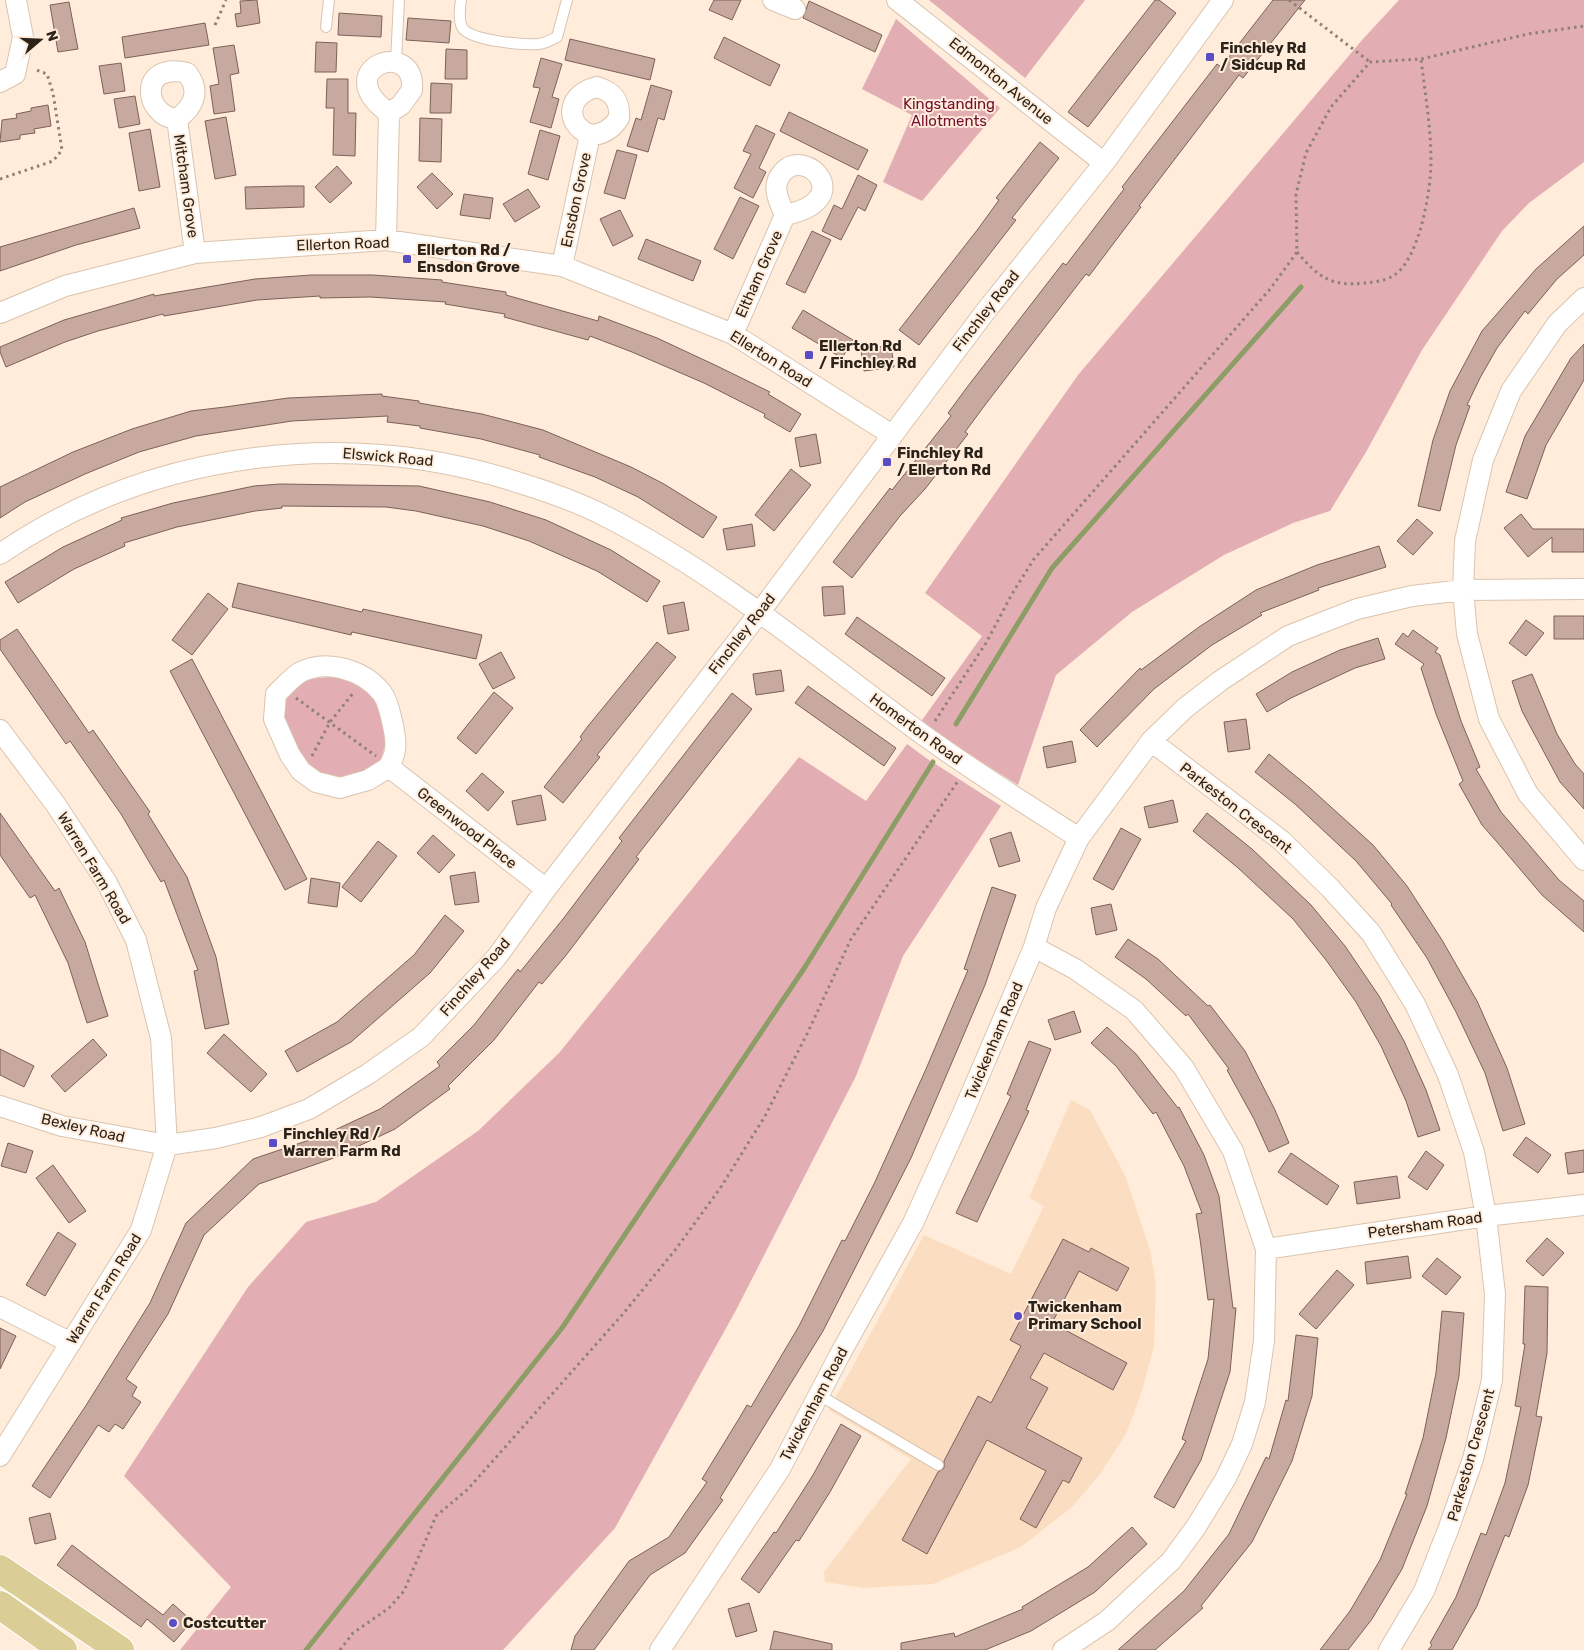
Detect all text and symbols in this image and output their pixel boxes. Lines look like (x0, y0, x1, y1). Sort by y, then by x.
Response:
north arrow (15, 15, 65, 65)
text: N (42, 28, 61, 43)
street label: Edmonton Avenue (946, 34, 1056, 128)
place label: Finchley Rd / Sidcup Rd (1220, 39, 1306, 74)
marker: Finchley Rd / Sidcup Rd (1204, 51, 1216, 63)
park label: Kingstanding Allotments (903, 95, 995, 130)
street label: Mitcham Grove (170, 133, 202, 239)
street label: Ensdon Grove (557, 151, 595, 249)
street label: Eltham Grove (732, 228, 786, 320)
street label: Ellerton Road (296, 233, 390, 255)
place label: Ellerton Rd / Ensdon Grove (417, 241, 520, 276)
marker: Ellerton Rd / Ensdon Grove (401, 253, 413, 265)
street label: Finchley Road (949, 267, 1023, 355)
street label: Ellerton Road (727, 327, 815, 391)
place label: Ellerton Rd / Finchley Rd (819, 337, 916, 372)
marker: Ellerton Rd / Finchley Rd (803, 349, 815, 361)
street label: Elswick Road (342, 444, 434, 470)
place label: Finchley Rd / Ellerton Rd (897, 444, 991, 479)
marker: Finchley Rd / Ellerton Rd (881, 456, 893, 468)
street label: Finchley Road (705, 590, 779, 678)
street label: Homerton Road (866, 690, 966, 768)
street label: Parkeston Crescent (1176, 759, 1296, 857)
street label: Greenwood Place (414, 784, 520, 872)
street label: Warren Farm Road (54, 809, 134, 927)
street label: Finchley Road (436, 934, 514, 1020)
street label: Twickenham Road (961, 979, 1027, 1103)
street label: Bexley Road (39, 1110, 127, 1146)
place label: Finchley Rd / Warren Farm Rd (283, 1125, 401, 1160)
marker: Finchley Rd / Warren Farm Rd (267, 1137, 279, 1149)
street label: Petersham Road (1367, 1208, 1483, 1242)
street label: Warren Farm Road (63, 1230, 145, 1348)
place label: Twickenham Primary School (1028, 1298, 1142, 1333)
marker: Twickenham Primary School (1012, 1310, 1024, 1322)
street label: Twickenham Road (776, 1344, 852, 1464)
street label: Parkeston Crescent (1443, 1386, 1499, 1523)
place label: Costcutter (183, 1614, 266, 1632)
marker: Costcutter (167, 1617, 179, 1629)

